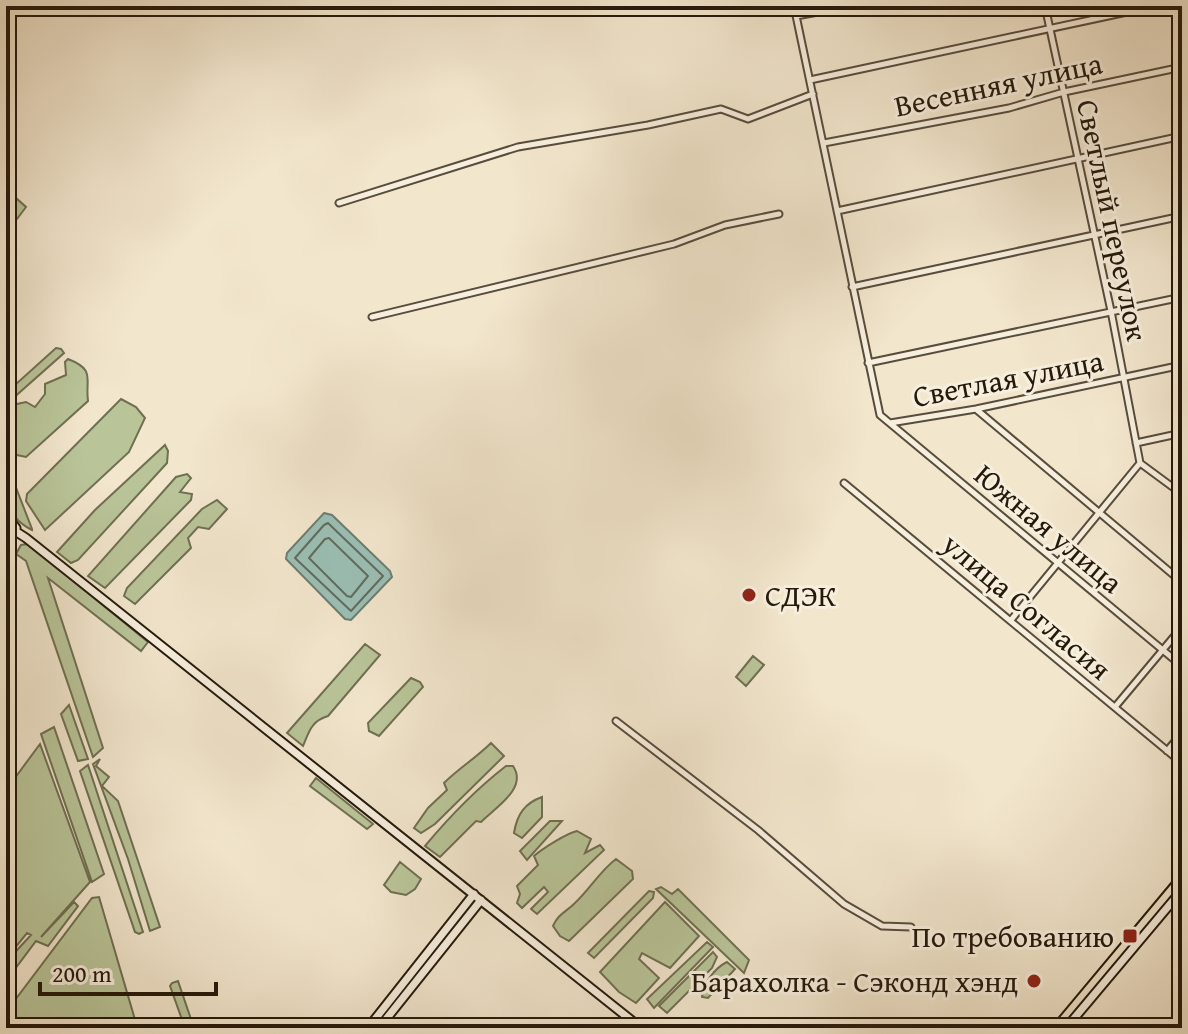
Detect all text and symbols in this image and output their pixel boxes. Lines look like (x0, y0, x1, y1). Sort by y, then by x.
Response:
street label: Весенняя улица (890, 40, 1107, 127)
street label: Светлый переулок (1066, 95, 1160, 345)
street label: Светлая улица (909, 338, 1108, 418)
street label: Южная улица (965, 453, 1133, 604)
street label: улица Согласия (932, 521, 1121, 690)
place label: СДЭК (765, 573, 837, 617)
marker: СДЭК (740, 586, 758, 604)
place label: По требованию (911, 914, 1114, 958)
marker: По требованию (1121, 927, 1139, 945)
scale bar (40, 946, 216, 996)
text: 200 m (52, 956, 112, 991)
place label: Барахолка - Сэконд хэнд (691, 959, 1018, 1003)
marker: Барахолка - Сэконд хэнд (1025, 972, 1043, 990)

